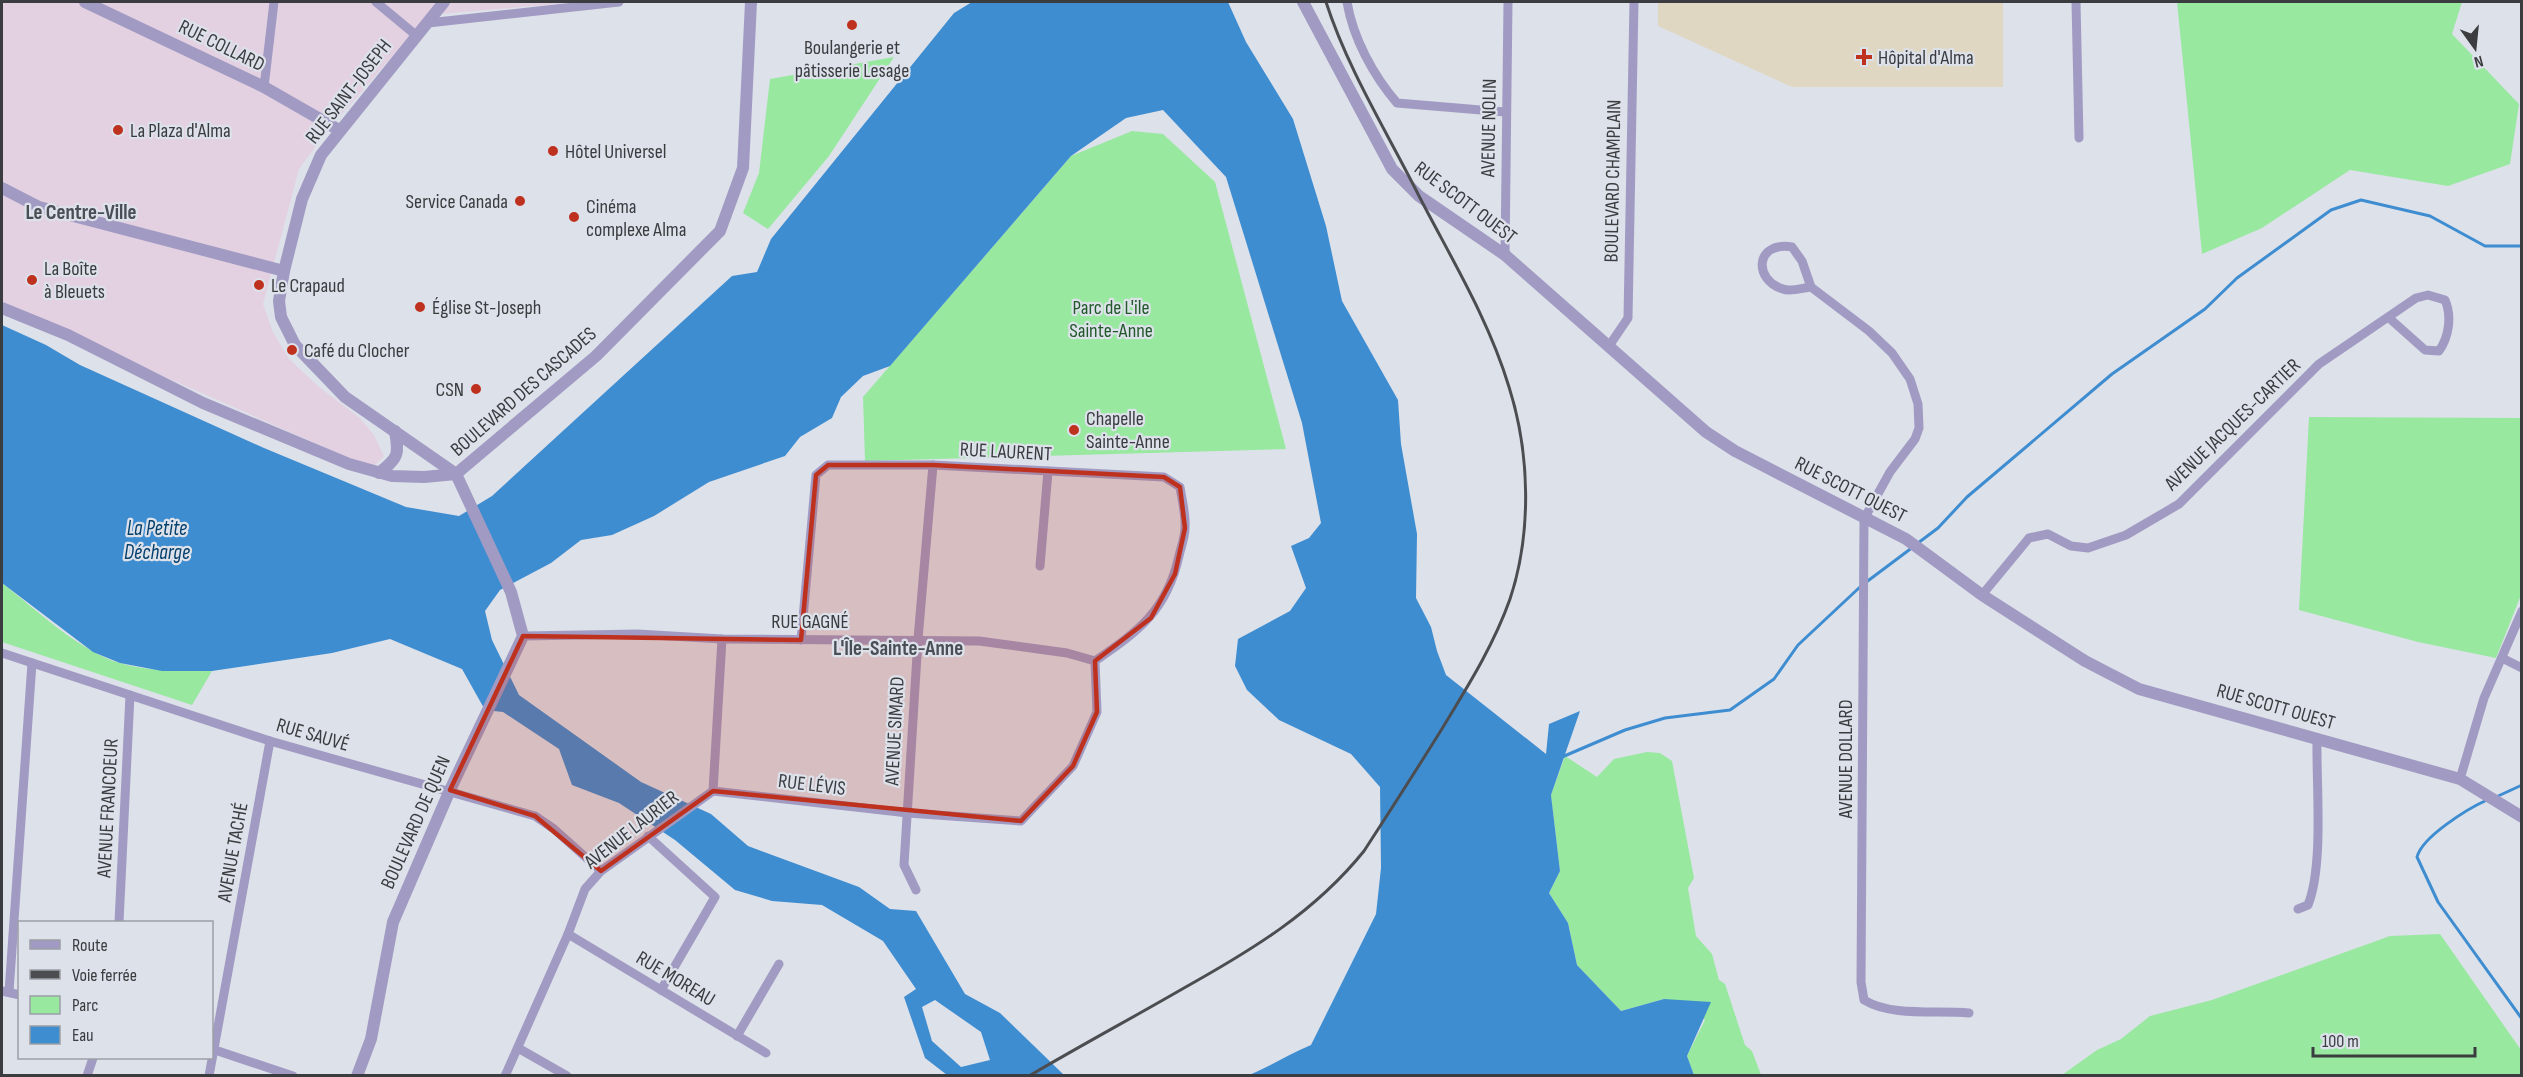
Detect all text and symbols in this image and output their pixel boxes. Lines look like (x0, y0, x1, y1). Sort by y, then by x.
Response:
street label: RUE COLLARD (175, 15, 268, 77)
marker: Boulangerie et pâtisserie Lesage (845, 18, 859, 32)
north arrow (2445, 18, 2505, 78)
street label: RUE SAINT-JOSEPH (301, 35, 397, 149)
place label: Boulangerie et pâtisserie Lesage (795, 36, 909, 83)
place label: Hôpital d'Alma (1878, 46, 1974, 70)
marker: Hôpital d'Alma (1855, 48, 1873, 66)
text: N (2472, 51, 2485, 71)
street label: AVENUE NOLIN (1476, 79, 1502, 178)
street label: BOULEVARD CHAMPLAIN (1600, 99, 1626, 263)
place label: La Plaza d'Alma (130, 119, 231, 143)
marker: La Plaza d'Alma (111, 123, 125, 137)
place label: Hôtel Universel (565, 140, 667, 164)
marker: Hôtel Universel (546, 144, 560, 158)
street label: RUE SCOTT OUEST (1409, 156, 1521, 249)
place label: Service Canada (406, 190, 508, 214)
marker: Service Canada (513, 194, 527, 208)
place label: Cinéma complexe Alma (586, 195, 686, 242)
district label: Le Centre-Ville (25, 200, 137, 225)
marker: Cinéma complexe Alma (567, 210, 581, 224)
place label: La Boîte à Bleuets (44, 257, 105, 304)
marker: La Boîte à Bleuets (25, 273, 39, 287)
place label: Le Crapaud (271, 274, 345, 298)
marker: Le Crapaud (252, 278, 266, 292)
place label: Église St-Joseph (432, 296, 541, 320)
park label: Parc de L'ile Sainte-Anne (1069, 296, 1153, 343)
marker: Église St-Joseph (413, 300, 427, 314)
street label: BOULEVARD DES CASCADES (446, 322, 601, 462)
place label: Café du Clocher (304, 339, 410, 363)
marker: Café du Clocher (285, 343, 299, 357)
street label: AVENUE JACQUES-CARTIER (2159, 354, 2306, 496)
place label: CSN (436, 378, 464, 402)
marker: CSN (469, 382, 483, 396)
place label: Chapelle Sainte-Anne (1086, 407, 1170, 454)
marker: Chapelle Sainte-Anne (1067, 423, 1081, 437)
street label: RUE LAURENT (959, 438, 1053, 466)
street label: RUE SCOTT OUEST (1791, 451, 1910, 528)
water label: La Petite Décharge (124, 516, 190, 565)
street label: RUE GAGNÉ (771, 610, 849, 634)
district label: L'Île-Sainte-Anne (833, 636, 963, 661)
street label: AVENUE SIMARD (880, 676, 910, 787)
street label: RUE SCOTT OUEST (2214, 679, 2338, 735)
street label: AVENUE DOLLARD (1834, 699, 1858, 820)
street label: RUE SAUVÉ (274, 713, 352, 757)
street label: AVENUE FRANCOEUR (92, 738, 124, 879)
street label: BOULEVARD DE QUEN (376, 752, 456, 893)
street label: RUE LÉVIS (777, 769, 847, 801)
street label: AVENUE LAURIER (579, 785, 684, 875)
street label: AVENUE TACHÉ (212, 801, 254, 905)
legend (18, 921, 213, 1059)
text: Route (72, 935, 108, 956)
street label: RUE MOREAU (632, 946, 719, 1012)
text: Voie ferrée (72, 965, 137, 986)
text: Parc (72, 995, 98, 1016)
scale bar (2313, 1020, 2475, 1058)
text: Eau (72, 1025, 94, 1046)
text: 100 m (2322, 1031, 2359, 1052)

